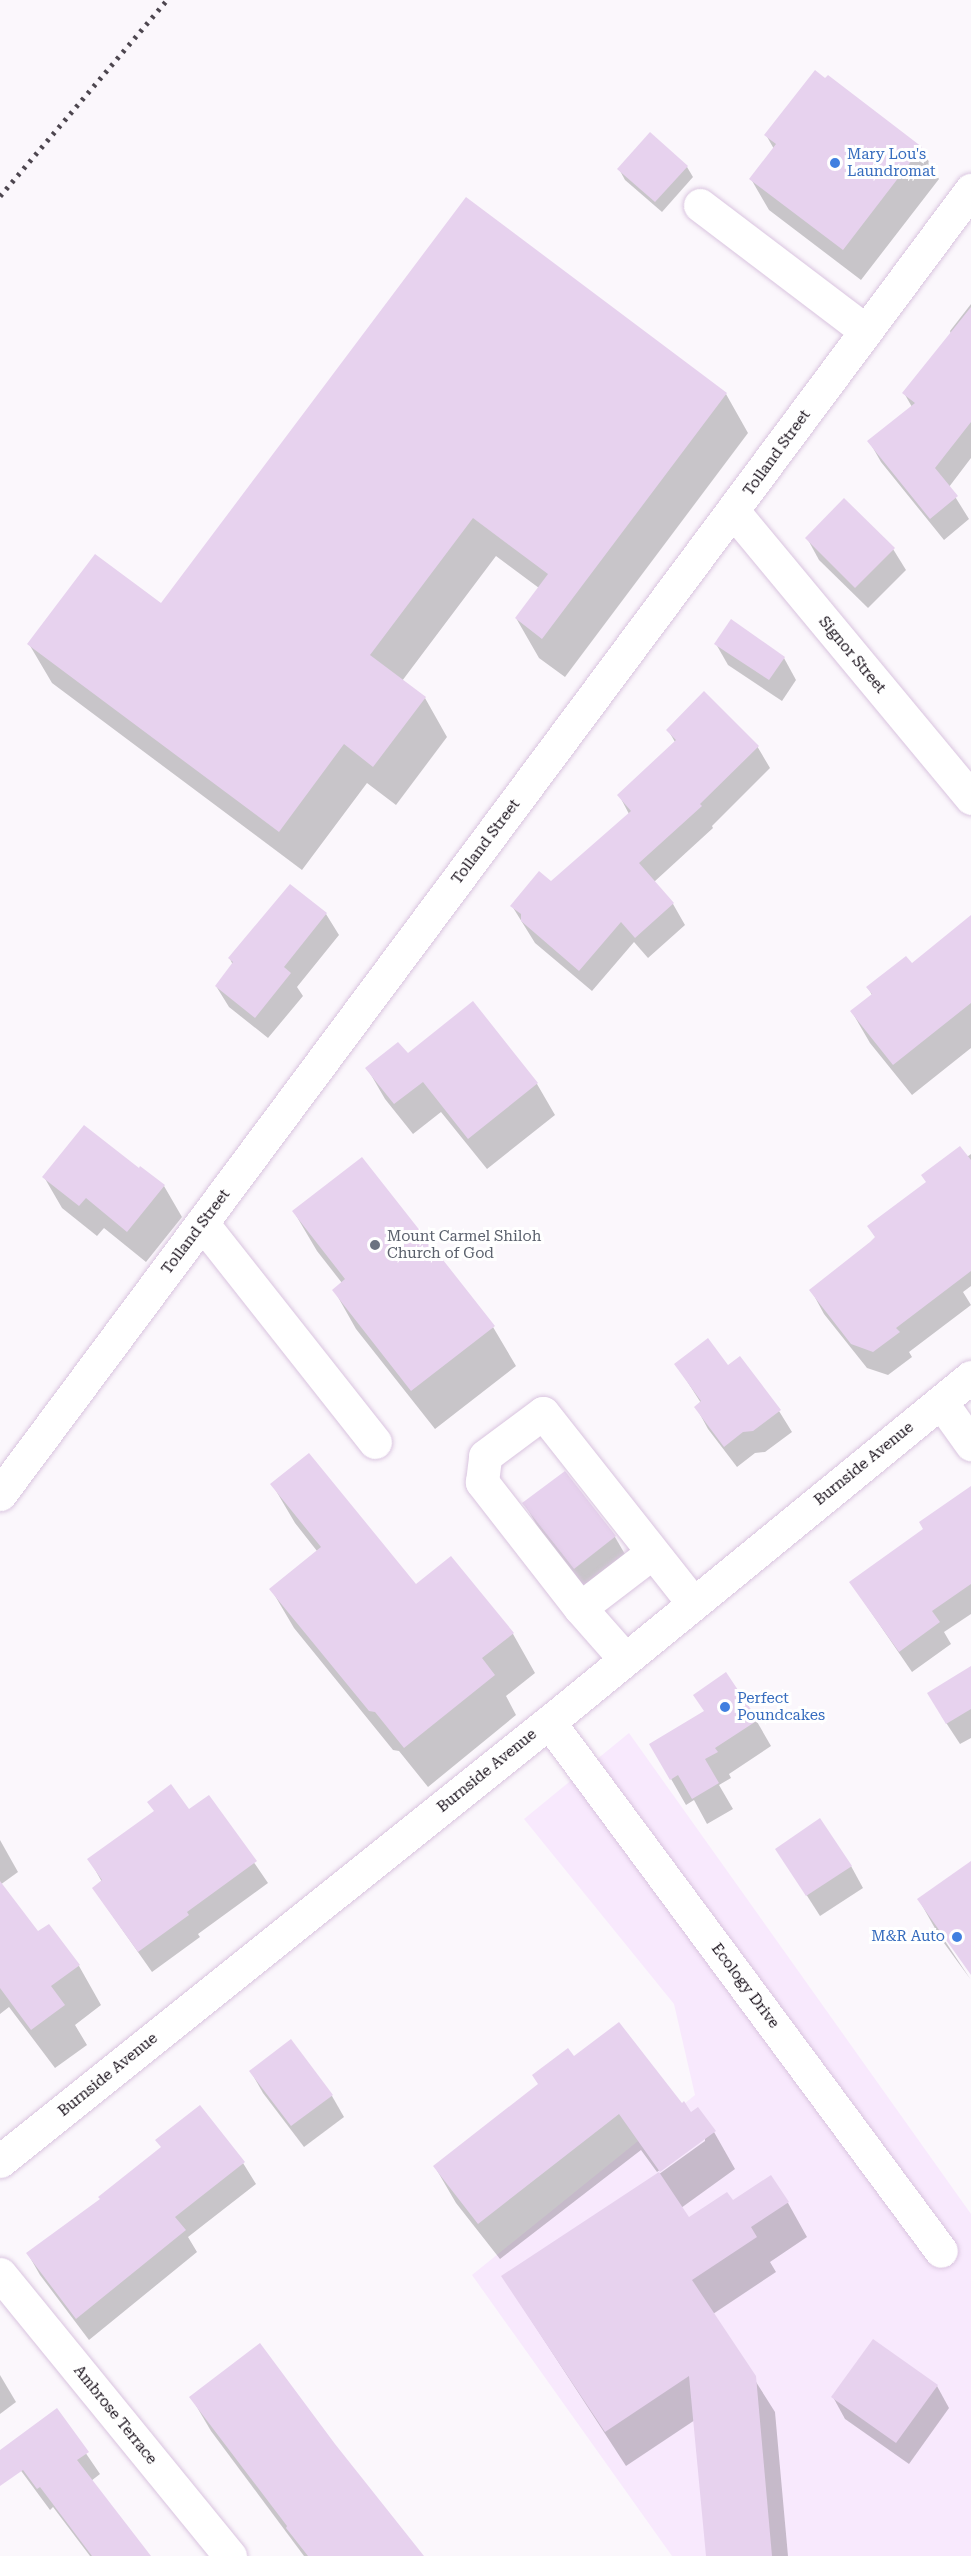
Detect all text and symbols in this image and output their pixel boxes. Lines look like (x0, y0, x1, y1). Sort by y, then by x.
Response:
place label: Mary Lou's Laundromat (847, 145, 936, 180)
marker: Mary Lou's Laundromat (828, 156, 842, 170)
street label: Tolland Street (740, 407, 814, 499)
street label: Signor Street (815, 613, 889, 697)
street label: Tolland Street (448, 796, 524, 888)
street label: Tolland Street (158, 1186, 234, 1278)
place label: Mount Carmel Shiloh Church of God (387, 1227, 541, 1262)
marker: Mount Carmel Shiloh Church of God (368, 1238, 382, 1252)
street label: Burnside Avenue (811, 1418, 917, 1510)
place label: Perfect Poundcakes (737, 1689, 825, 1724)
marker: Perfect Poundcakes (718, 1700, 732, 1714)
street label: Burnside Avenue (434, 1725, 540, 1817)
place label: M&R Auto (871, 1928, 945, 1946)
marker: M&R Auto (950, 1930, 964, 1944)
street label: Ecology Drive (707, 1940, 783, 2032)
street label: Burnside Avenue (55, 2029, 161, 2121)
street label: Ambrose Terrace (70, 2362, 160, 2468)

